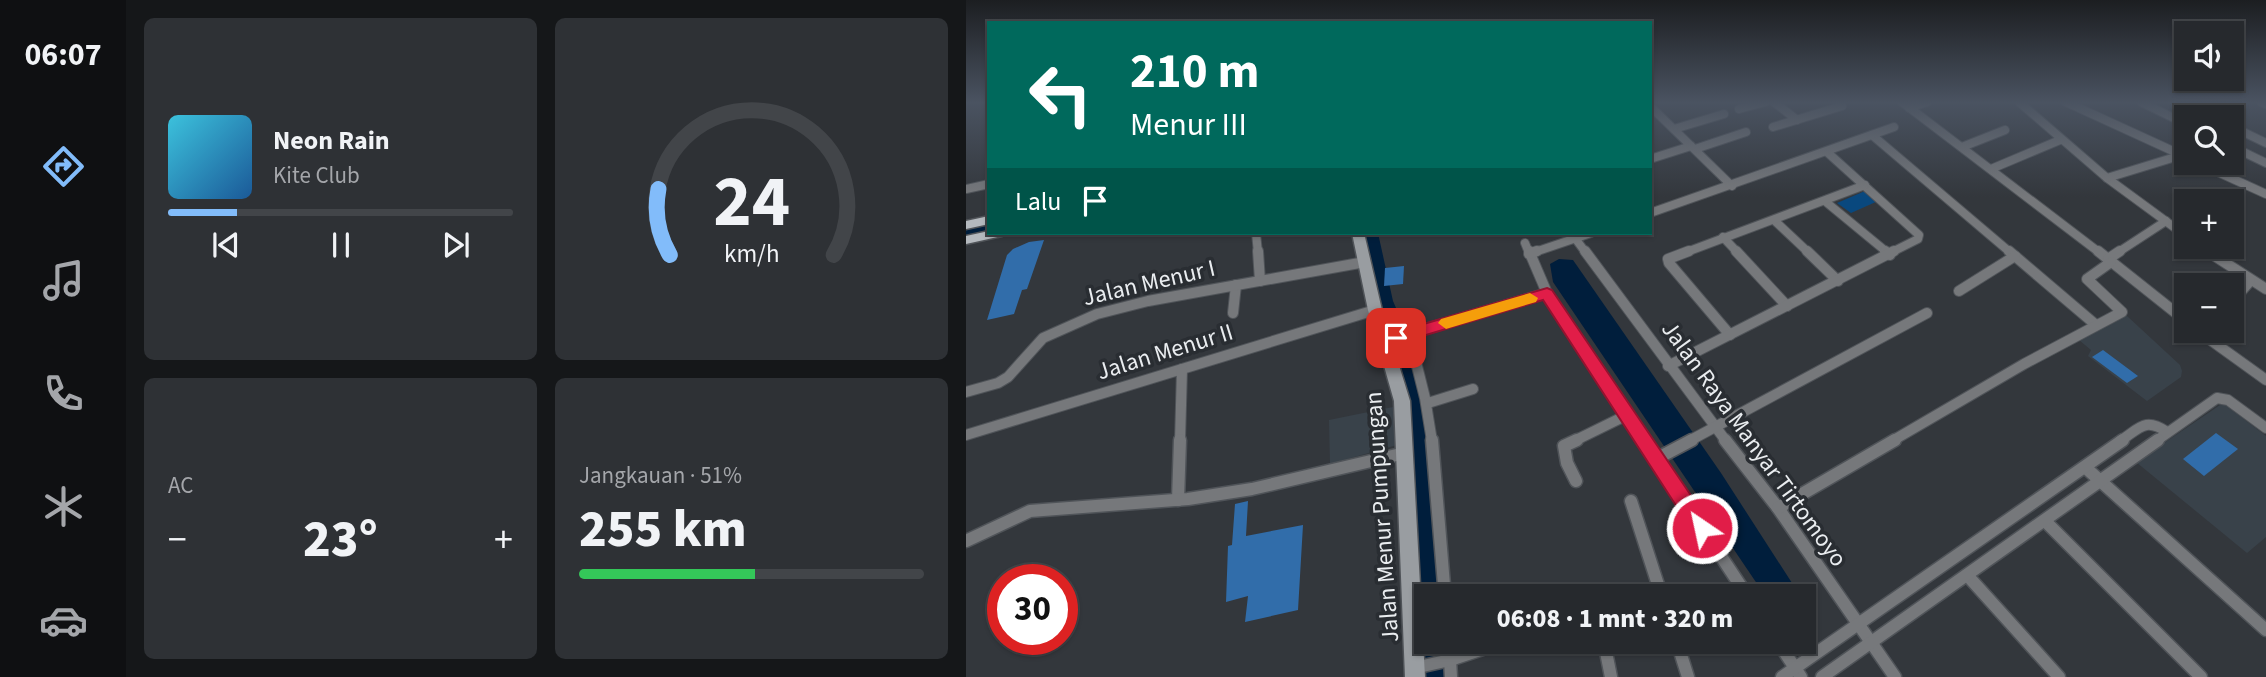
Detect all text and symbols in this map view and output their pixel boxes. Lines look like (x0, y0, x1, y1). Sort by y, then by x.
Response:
map controls (2174, 21, 2244, 343)
button: sound (2174, 21, 2244, 91)
text: 06:07 (24, 32, 102, 78)
text: 210 m (1130, 37, 1259, 107)
icon: left (1015, 49, 1106, 140)
text: Menur III (1130, 102, 1247, 148)
button: search (2174, 105, 2244, 175)
text: Neon Rain (273, 122, 390, 159)
icon: directions (39, 142, 88, 191)
text: 24 (713, 151, 790, 255)
text: Kite Club (273, 159, 360, 192)
icon: arrive (1076, 182, 1114, 220)
text: Lalu (1015, 183, 1062, 220)
button: + (2174, 189, 2244, 259)
icon: previous (207, 226, 245, 264)
icon: pause (322, 226, 360, 264)
icon: next (437, 226, 475, 264)
text: km/h (724, 236, 779, 272)
street label: Jalan Menur I (1079, 251, 1219, 315)
icon: music (39, 256, 88, 305)
button: − (2174, 273, 2244, 343)
pin (1366, 308, 1426, 368)
street label: Jalan Raya Manyar Tirtomoyo (1653, 314, 1855, 574)
street label: Jalan Menur II (1092, 315, 1238, 389)
icon: arrive (1377, 319, 1415, 357)
icon: phone (39, 369, 88, 418)
street label: Jalan Menur Pumpungan (1356, 390, 1408, 644)
text: Jangkauan · 51% (579, 459, 742, 492)
text: AC (168, 469, 193, 502)
icon: climate (39, 482, 88, 531)
position arrow (1665, 491, 1739, 565)
text: 255 km (579, 493, 747, 567)
text: 23° (303, 503, 378, 577)
text: − (168, 513, 187, 567)
text: + (494, 513, 513, 567)
speed limit sign: 30 (987, 564, 1078, 655)
icon: car (39, 596, 88, 645)
text: 06:08 · 1 mnt · 320 m (1497, 600, 1733, 637)

